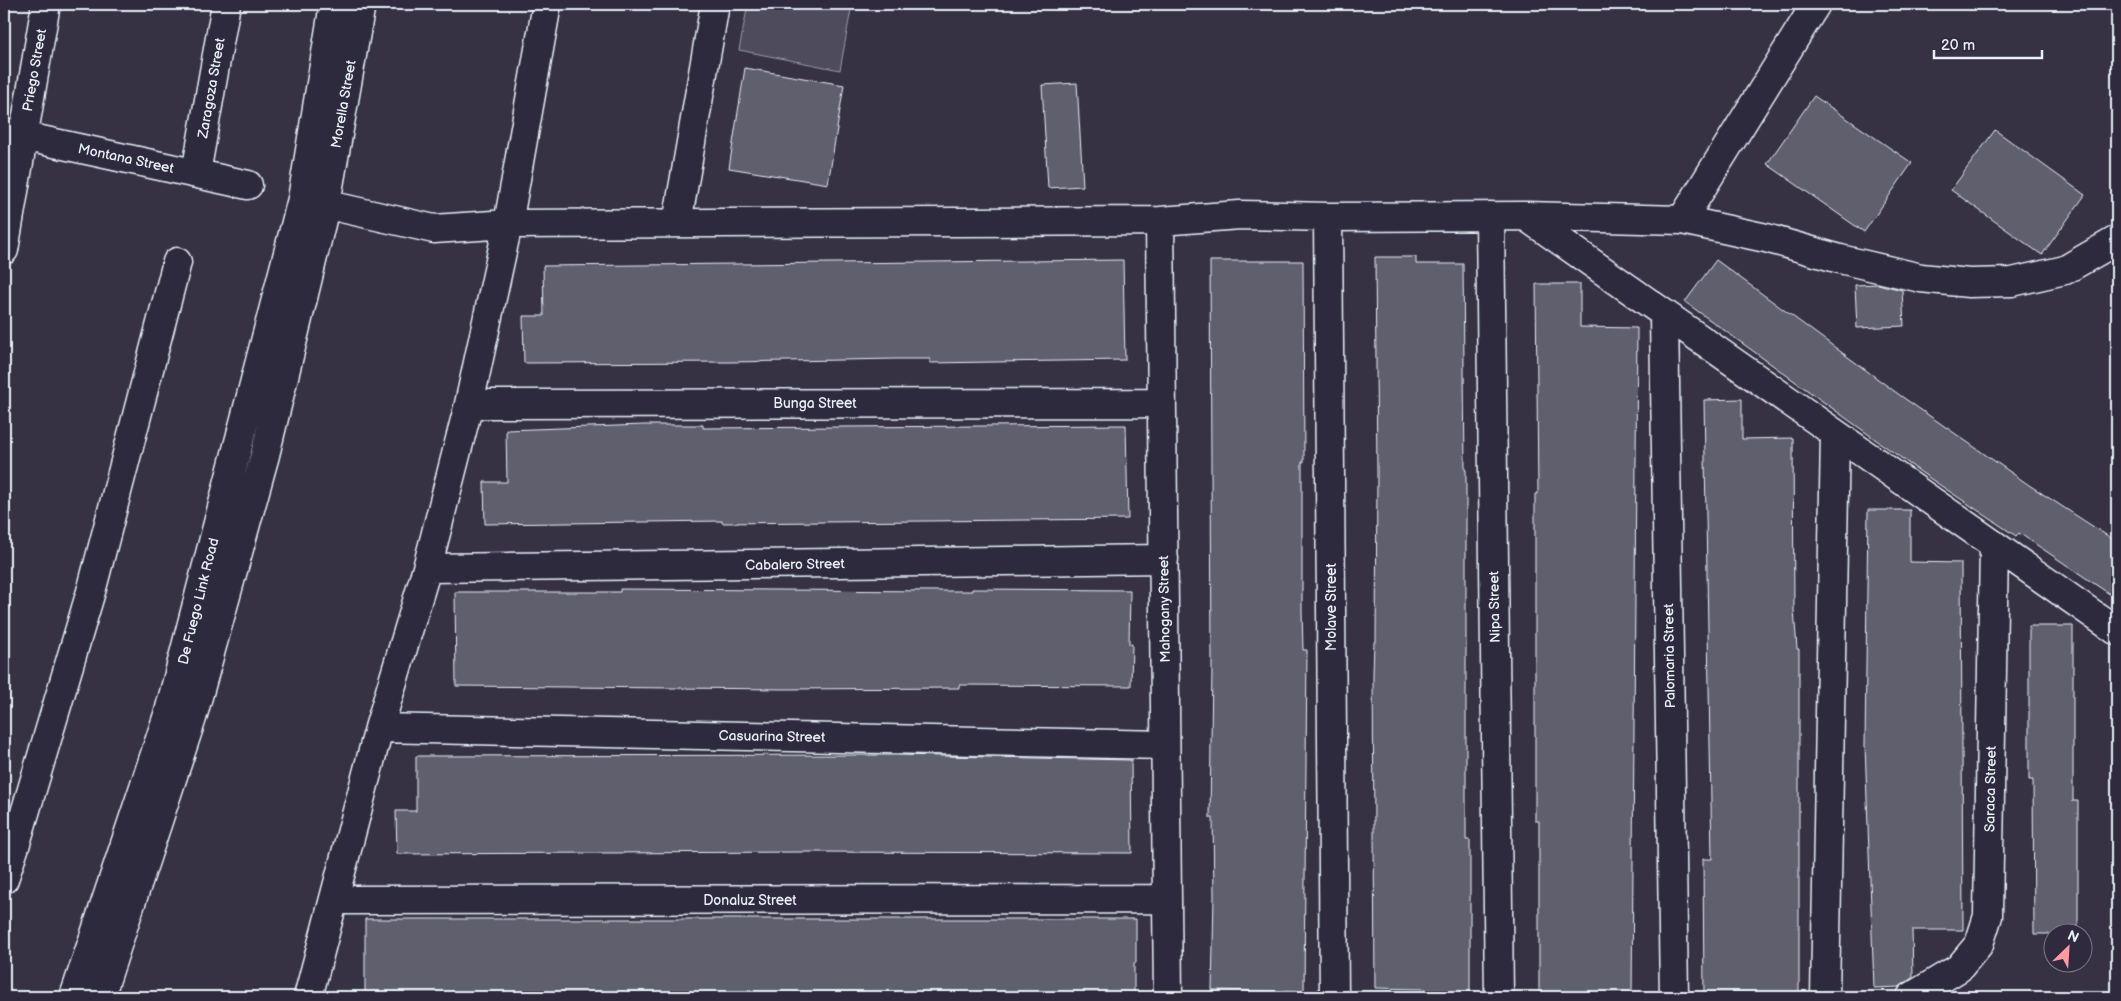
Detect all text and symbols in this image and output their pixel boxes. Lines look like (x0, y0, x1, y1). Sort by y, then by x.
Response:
street label: Priego Street (19, 27, 50, 113)
scale bar (1934, 28, 2041, 60)
street label: Zaragoza Street (194, 36, 229, 141)
text: 20 m (1941, 36, 1975, 55)
street label: Morella Street (327, 58, 360, 149)
street label: Montana Street (76, 140, 176, 177)
street label: Bunga Street (773, 395, 857, 412)
street label: De Fuego Link Road (175, 536, 222, 666)
street label: Cabalero Street (745, 555, 846, 574)
street label: Mahogany Street (1155, 555, 1174, 663)
street label: Molave Street (1323, 562, 1340, 651)
street label: Nipa Street (1485, 570, 1504, 643)
street label: Palomaria Street (1660, 603, 1679, 709)
street label: Casuarina Street (719, 727, 826, 746)
street label: Saraca Street (1981, 745, 2000, 832)
street label: Donaluz Street (703, 892, 797, 909)
north arrow (2044, 924, 2094, 974)
text: N (2065, 927, 2082, 947)

